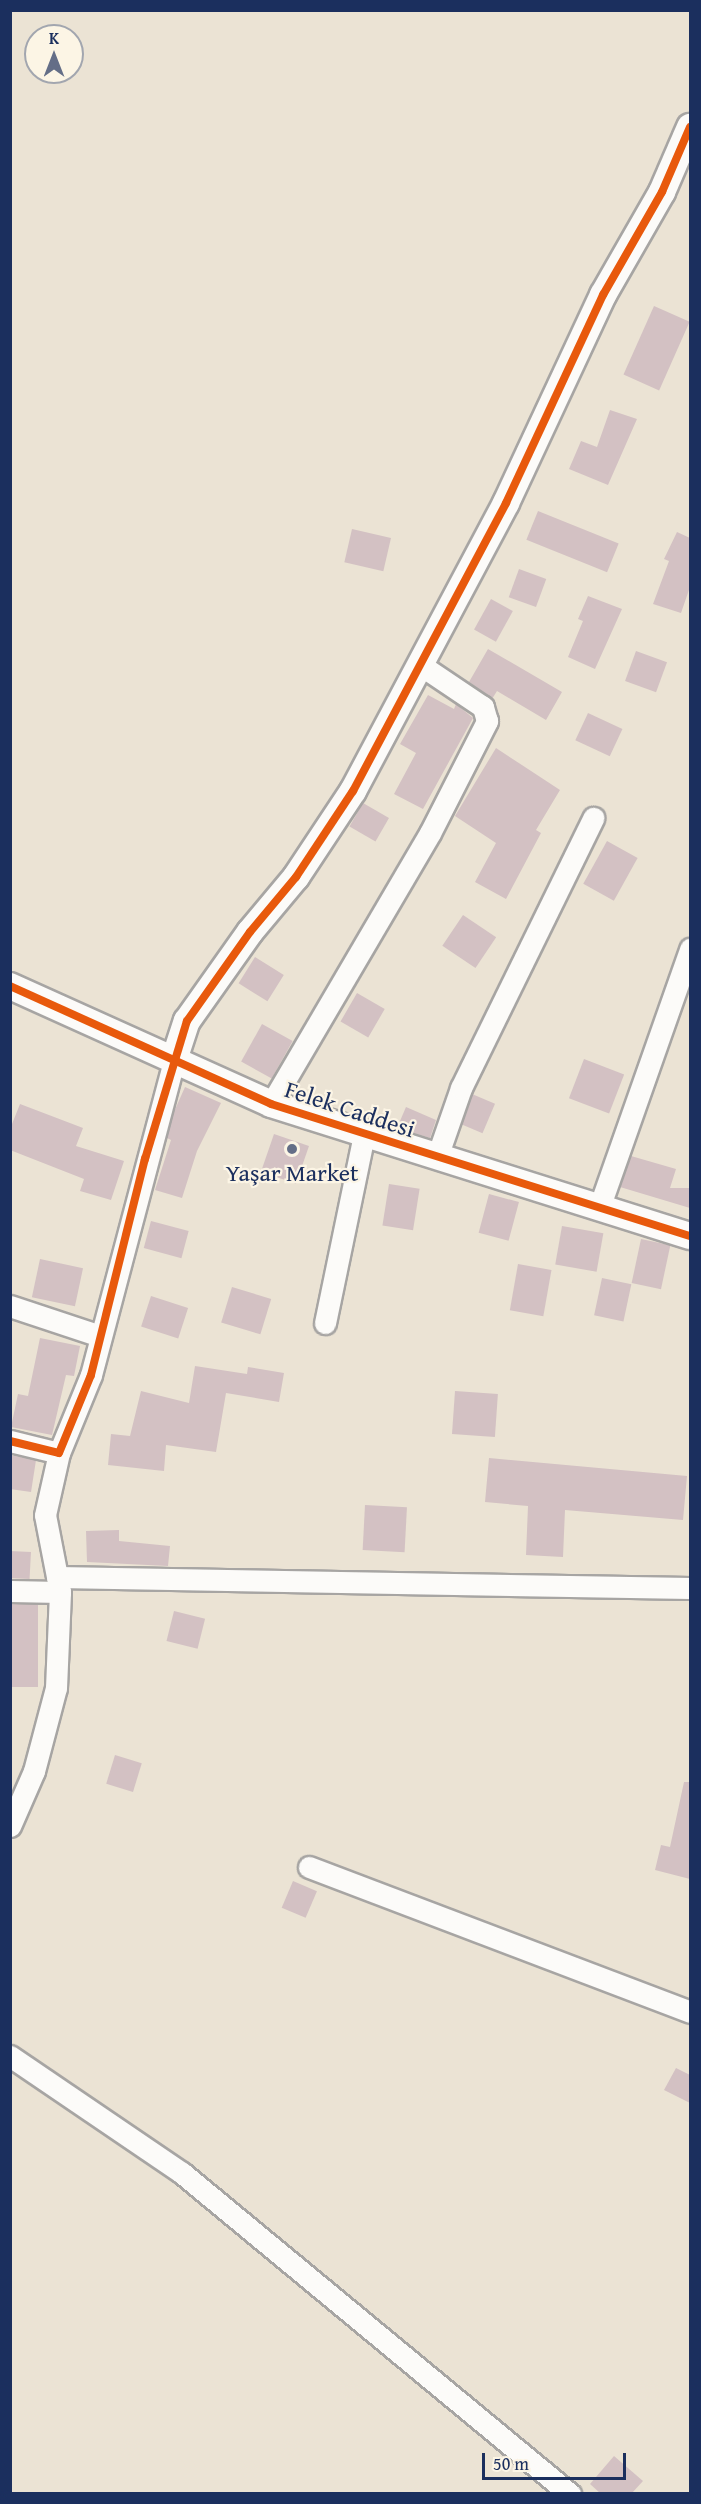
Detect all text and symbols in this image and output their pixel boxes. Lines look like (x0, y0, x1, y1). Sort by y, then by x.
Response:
north arrow (24, 24, 84, 84)
text: K (49, 26, 59, 50)
street label: Felek Caddesi (281, 1074, 419, 1144)
marker: Yaşar Market (285, 1142, 299, 1156)
place label: Yaşar Market (226, 1159, 358, 1187)
scale bar (485, 2441, 629, 2479)
text: 50 m (493, 2450, 529, 2477)

